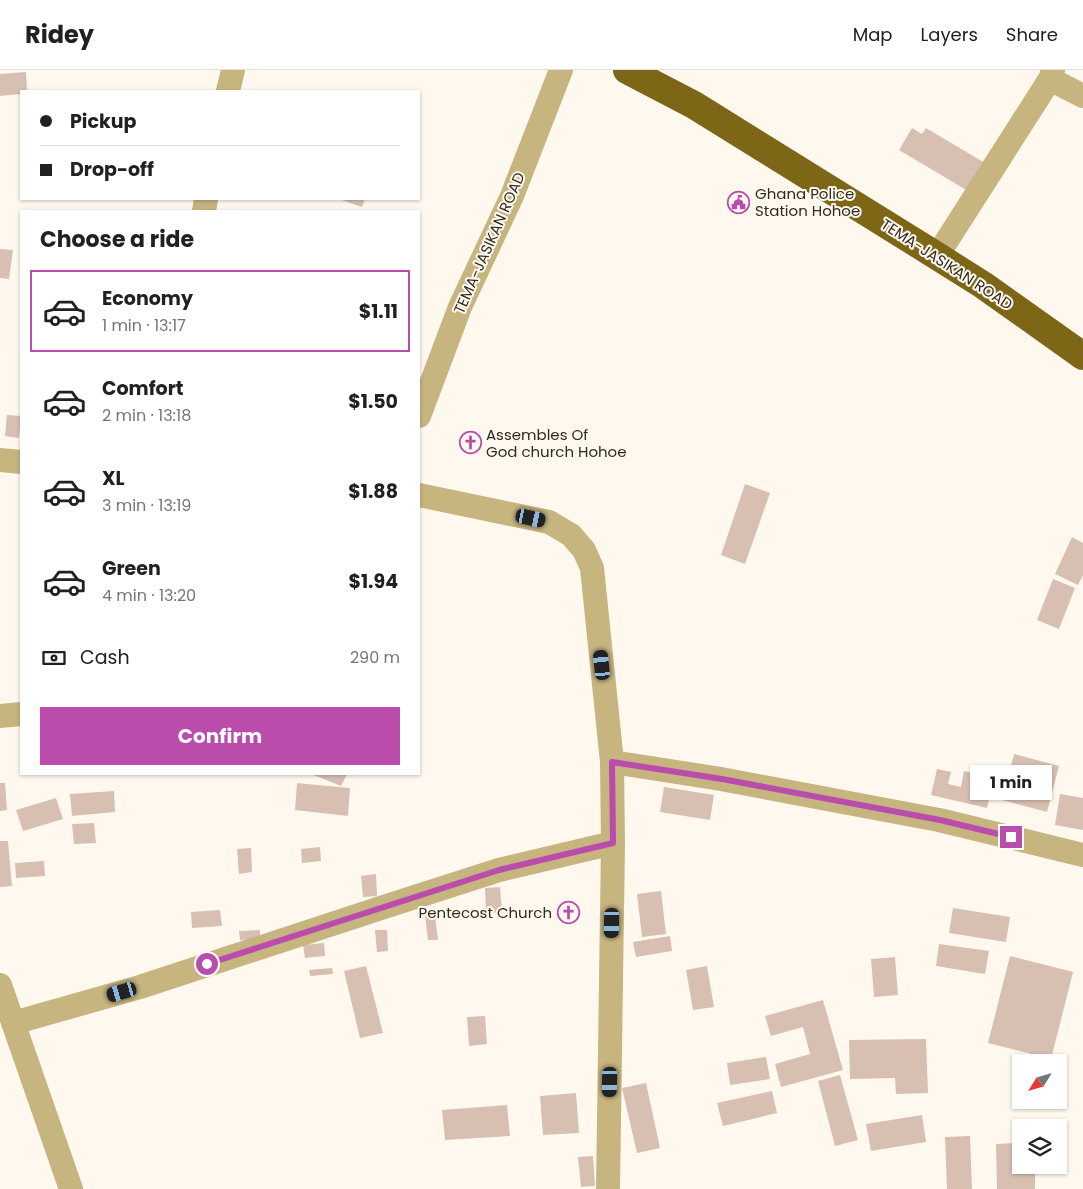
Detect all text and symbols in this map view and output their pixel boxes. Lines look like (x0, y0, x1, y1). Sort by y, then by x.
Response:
text: Ridey (25, 18, 94, 51)
text: Map (853, 22, 893, 47)
text: Layers (921, 22, 978, 47)
text: Share (1006, 22, 1058, 47)
text: Pickup (70, 108, 136, 135)
text: Drop-off (70, 156, 154, 183)
street label: TEMA-JASIKAN ROAD (448, 169, 530, 317)
place label: Ghana Police Station Hohoe (755, 183, 860, 221)
public building icon: Ghana Police Station Hohoe (727, 190, 751, 214)
street label: TEMA-JASIKAN ROAD (877, 214, 1017, 314)
text: Choose a ride (40, 224, 194, 255)
text: Economy (102, 285, 193, 312)
icon: car (42, 289, 87, 334)
text: $1.11 (359, 298, 398, 325)
text: 1 min · 13:17 (102, 314, 186, 337)
text: Comfort (102, 375, 184, 402)
icon: car (42, 379, 87, 424)
text: $1.50 (348, 388, 398, 415)
text: 2 min · 13:18 (102, 404, 191, 427)
place label: Assembles Of God church Hohoe (486, 424, 627, 462)
church icon: Assembles Of God church Hohoe (458, 431, 482, 455)
text: XL (102, 465, 125, 492)
icon: car (42, 469, 87, 514)
text: $1.88 (348, 478, 398, 505)
text: 3 min · 13:19 (102, 494, 191, 517)
car (514, 508, 547, 528)
text: Green (102, 555, 161, 582)
icon: car (42, 559, 87, 604)
text: $1.94 (348, 568, 398, 595)
text: 4 min · 13:20 (102, 584, 196, 607)
icon: cash (40, 644, 68, 672)
text: Cash (80, 644, 130, 671)
text: 290 m (350, 646, 400, 669)
car (592, 649, 611, 681)
button: Confirm (40, 707, 400, 765)
callout: 1 min (970, 764, 1052, 800)
text: 1 min (990, 771, 1032, 794)
route end (1000, 826, 1022, 848)
church icon: Pentecost Church (556, 900, 580, 924)
place label: Pentecost Church (419, 902, 552, 923)
car (604, 908, 619, 938)
route start (196, 953, 218, 975)
car (105, 981, 138, 1003)
north arrow (1012, 1054, 1068, 1109)
map controls (1012, 1054, 1067, 1174)
car (602, 1067, 617, 1097)
button: layers (1012, 1119, 1067, 1174)

